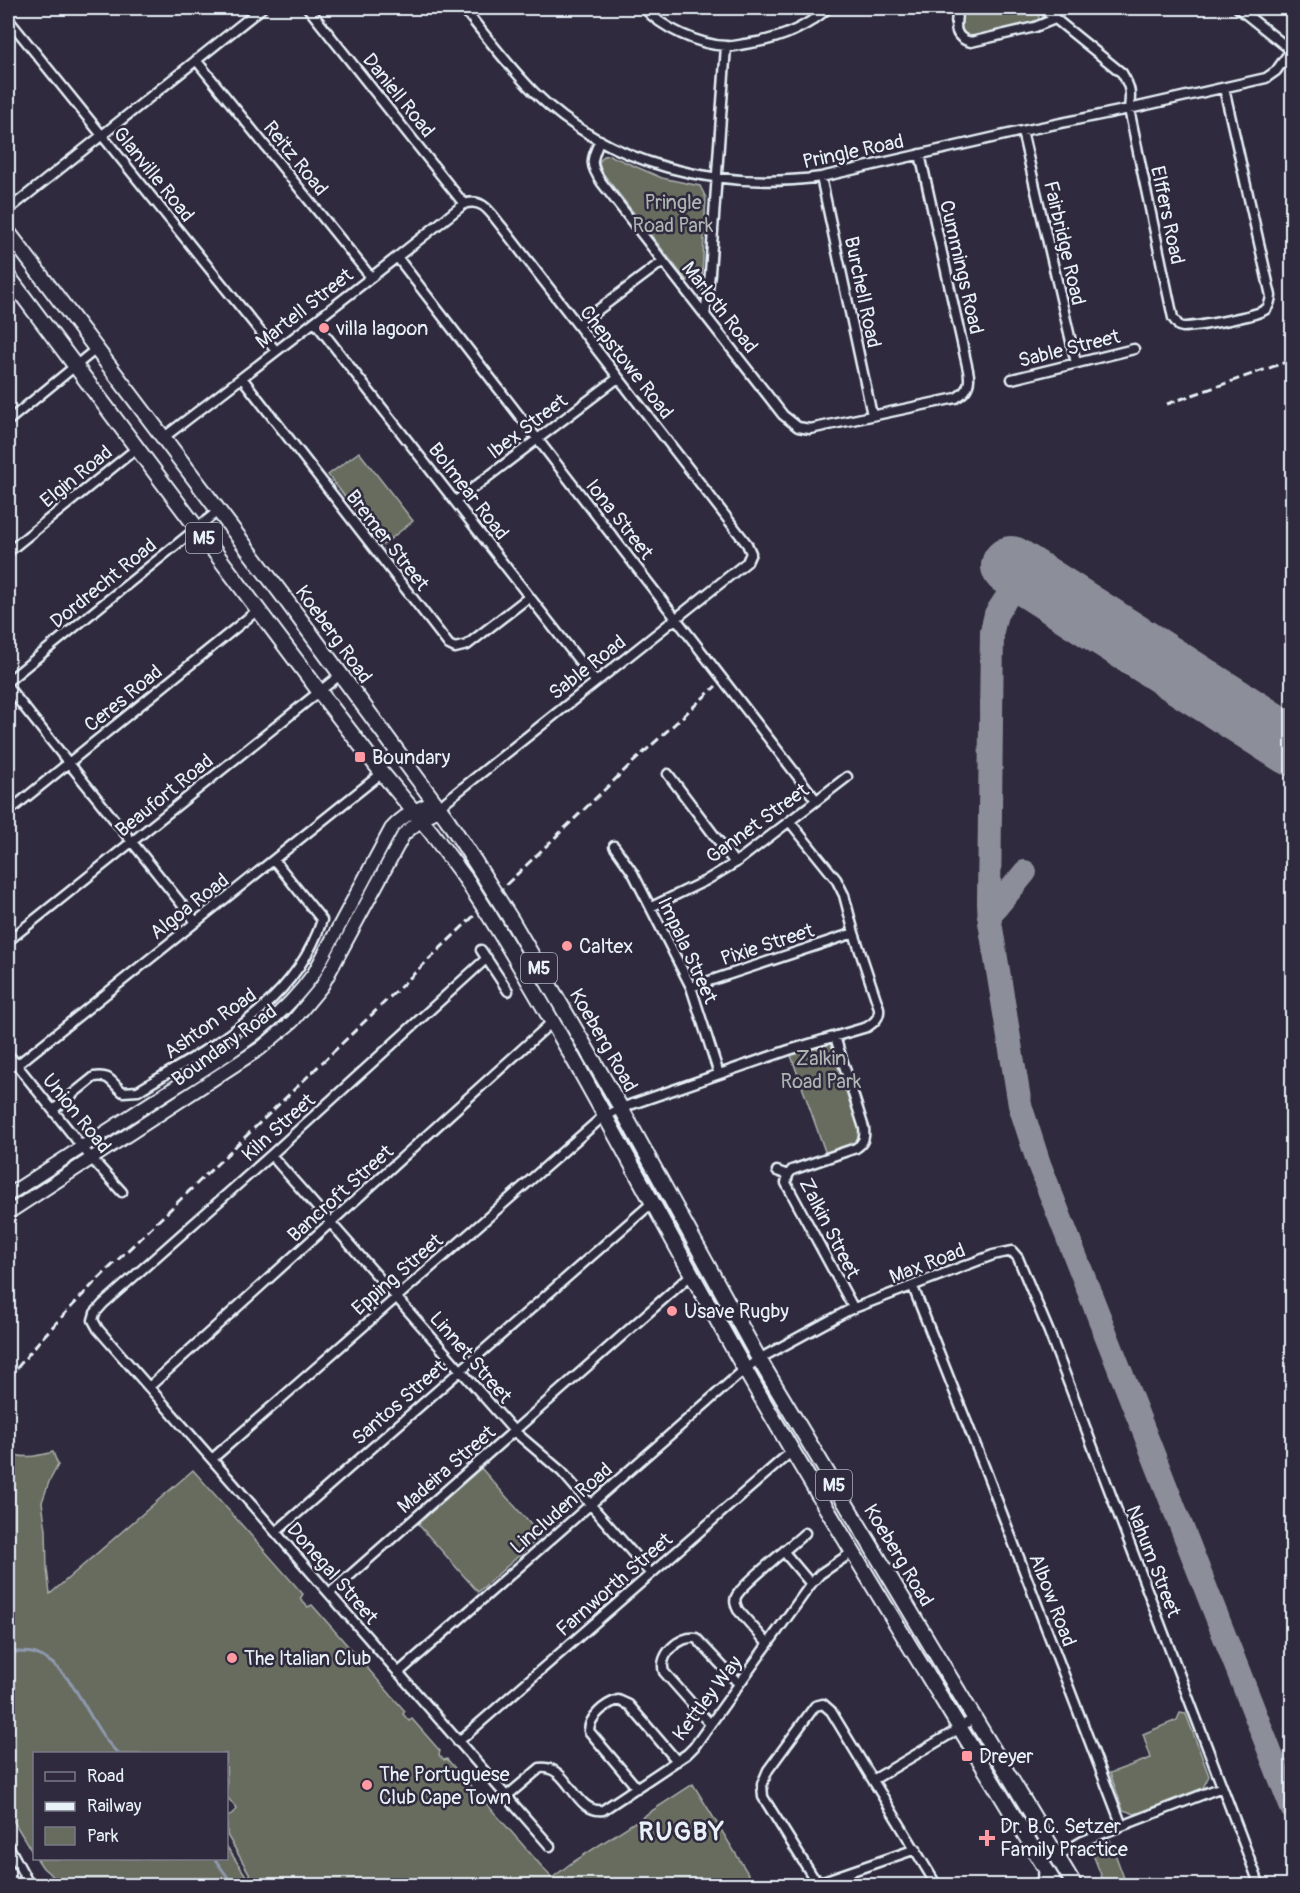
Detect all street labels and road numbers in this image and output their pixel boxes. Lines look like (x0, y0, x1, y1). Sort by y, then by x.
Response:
street label: Daniell Road (357, 48, 440, 143)
street label: Reitz Road (258, 116, 333, 201)
street label: Glanville Road (108, 122, 200, 227)
street label: Pringle Road (800, 129, 906, 174)
street label: Elffers Road (1145, 164, 1190, 267)
street label: Fairbridge Road (1038, 179, 1091, 308)
street label: Cummings Road (934, 198, 989, 337)
street label: Burchell Road (839, 234, 887, 350)
street label: Marloth Road (676, 256, 763, 358)
street label: Martell Street (251, 262, 359, 354)
street label: Chepstowe Road (574, 300, 679, 424)
street label: Sable Street (1016, 324, 1124, 373)
street label: Ibex Street (482, 388, 573, 465)
street label: Bolmear Road (423, 438, 514, 545)
street label: Elgin Road (35, 440, 117, 513)
street label: Iona Street (580, 474, 659, 565)
street label: Bremer Street (340, 485, 435, 596)
road number: M5 (186, 523, 222, 553)
street label: Dordrecht Road (45, 533, 162, 634)
street label: Koeberg Road (290, 580, 378, 688)
street label: Sable Road (544, 629, 631, 705)
street label: Ceres Road (79, 659, 168, 738)
street label: Beaufort Road (110, 748, 218, 842)
street label: Gannet Street (701, 777, 814, 869)
street label: Algoa Road (145, 868, 234, 945)
street label: Impala Street (652, 893, 724, 1008)
street label: Pixie Street (717, 917, 818, 971)
road number: M5 (521, 953, 557, 983)
street label: Ashton Road (159, 982, 261, 1064)
street label: Koeberg Road (564, 984, 643, 1096)
street label: Boundary Road (167, 999, 282, 1092)
street label: Union Road (37, 1068, 116, 1158)
street label: Kiln Street (236, 1087, 321, 1167)
street label: Bancroft Street (282, 1139, 399, 1247)
street label: Zalkin Street (794, 1174, 866, 1283)
street label: Epping Street (347, 1227, 449, 1321)
street label: Max Road (886, 1238, 969, 1289)
street label: Linnet Street (424, 1306, 518, 1409)
street label: Santos Street (347, 1354, 453, 1450)
street label: Madeira Street (392, 1419, 501, 1519)
street label: Lincluden Road (505, 1457, 618, 1560)
road number: M5 (816, 1470, 852, 1500)
street label: Koeberg Road (858, 1499, 939, 1611)
street label: Nahum Street (1121, 1502, 1187, 1622)
street label: Donegal Street (282, 1517, 384, 1630)
street label: Farnworth Street (551, 1526, 678, 1642)
street label: Albow Road (1023, 1550, 1082, 1650)
street label: Kettley Way (667, 1650, 748, 1746)

